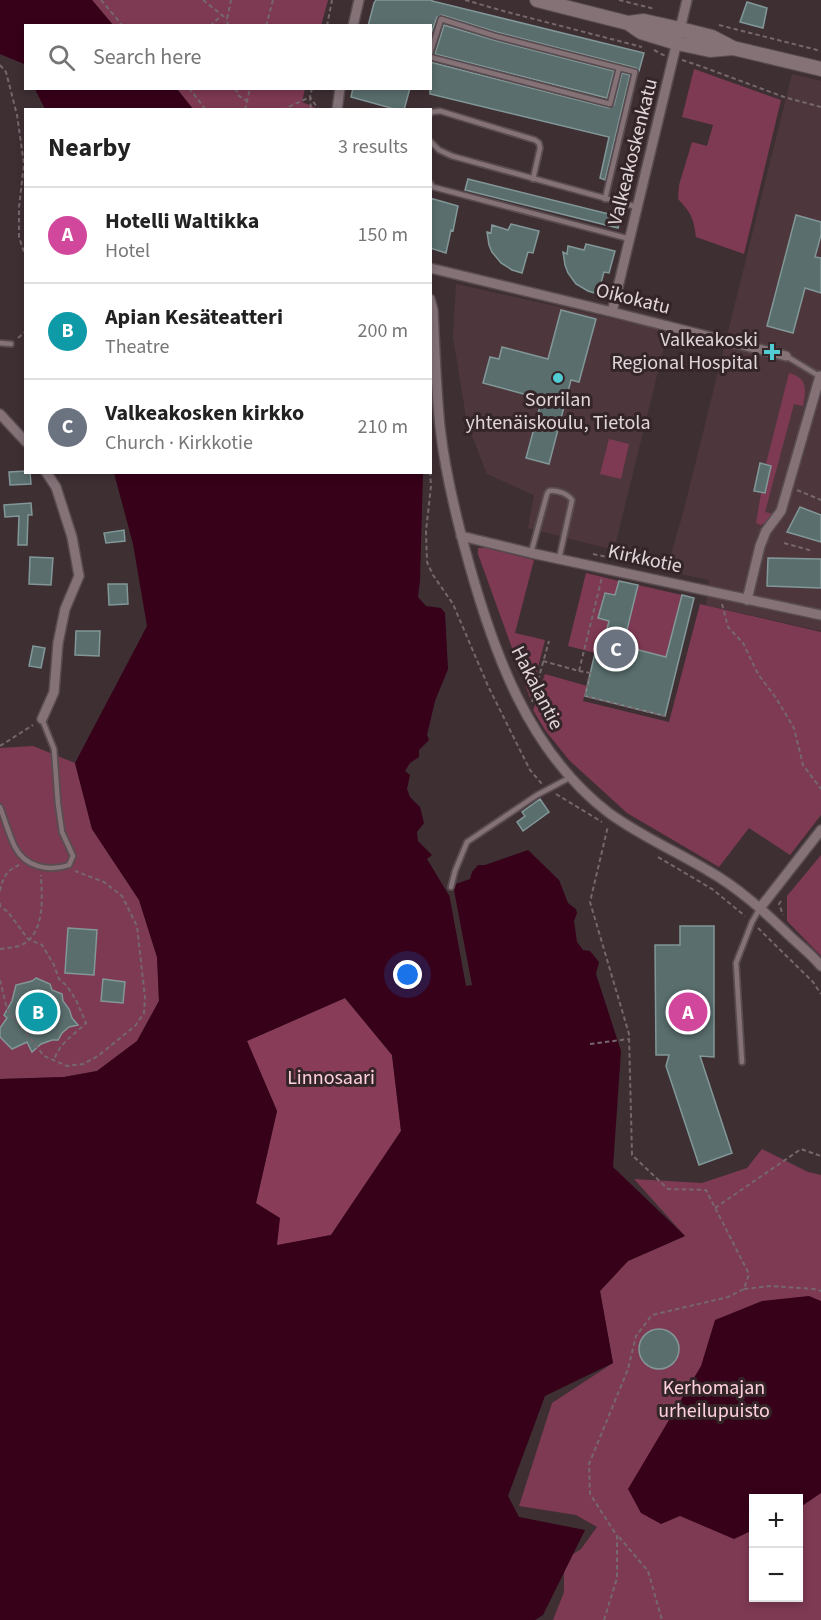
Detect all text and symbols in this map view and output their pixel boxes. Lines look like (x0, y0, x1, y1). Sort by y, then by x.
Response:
search box (24, 24, 432, 90)
icon: search (45, 41, 78, 74)
text: Search here (93, 41, 201, 73)
street label: Valkeakoskenkatu (601, 76, 665, 228)
text: Nearby (48, 129, 131, 166)
text: 3 results (338, 133, 408, 161)
text: Hotelli Waltikka (105, 205, 259, 237)
text: A (62, 221, 73, 249)
text: 150 m (358, 221, 408, 249)
text: Hotel (105, 237, 150, 265)
street label: Oikokatu (593, 276, 673, 322)
text: Apian Kesäteatteri (105, 301, 283, 333)
text: B (61, 317, 74, 345)
text: 200 m (358, 317, 408, 345)
place label: Valkeakoski Regional Hospital (611, 326, 758, 377)
text: Theatre (105, 333, 169, 361)
marker: Valkeakoski Regional Hospital (763, 343, 781, 361)
marker: Sorrilan yhtenäiskoulu, Tietola (551, 371, 565, 385)
place label: Sorrilan yhtenäiskoulu, Tietola (465, 386, 651, 437)
text: Valkeakosken kirkko (105, 397, 304, 429)
text: C (62, 413, 73, 441)
text: 210 m (358, 413, 408, 441)
text: Church · Kirkkotie (105, 429, 253, 457)
street label: Kirkkotie (605, 538, 685, 581)
pin: C (596, 626, 636, 672)
street label: Hakalantie (504, 641, 570, 735)
your location (393, 960, 422, 989)
pin: B (18, 990, 57, 1034)
pin: A (668, 990, 708, 1034)
park label: Linnosaari (287, 1064, 375, 1092)
park label: Kerhomajan urheilupuisto (658, 1374, 770, 1425)
map controls (749, 1494, 803, 1602)
button: + (749, 1494, 803, 1548)
button: − (749, 1548, 803, 1602)

